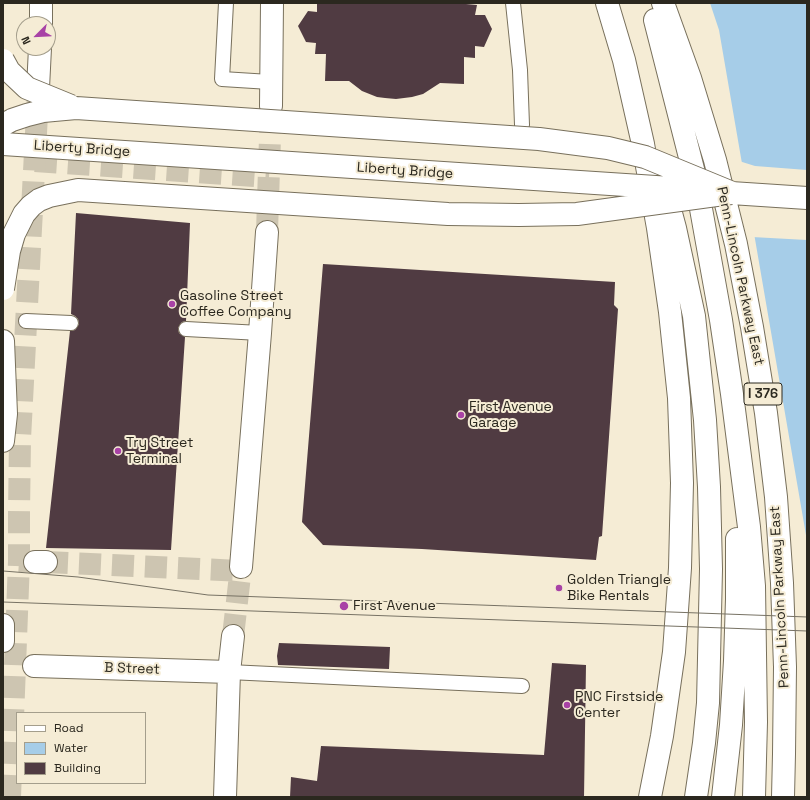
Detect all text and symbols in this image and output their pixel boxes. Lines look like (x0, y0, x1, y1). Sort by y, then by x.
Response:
north arrow (16, 16, 56, 56)
text: N (18, 34, 34, 47)
street label: Liberty Bridge (33, 137, 131, 161)
street label: Liberty Bridge (356, 159, 454, 183)
street label: Penn-Lincoln Parkway East (713, 185, 767, 367)
place label: Gasoline Street Coffee Company (180, 288, 292, 320)
marker: Gasoline Street Coffee Company (167, 299, 177, 309)
road number: I 376 (744, 383, 782, 405)
place label: First Avenue Garage (469, 399, 552, 432)
marker: First Avenue Garage (456, 410, 466, 420)
place label: Try Street Terminal (126, 435, 193, 468)
marker: Try Street Terminal (113, 446, 123, 456)
street label: Penn-Lincoln Parkway East (767, 506, 793, 688)
place label: Golden Triangle Bike Rentals (567, 572, 671, 604)
marker: Golden Triangle Bike Rentals (554, 583, 564, 593)
place label: First Avenue (353, 598, 436, 614)
marker: First Avenue (338, 600, 350, 612)
street label: B Street (104, 660, 160, 678)
place label: PNC Firstside Center (575, 689, 663, 722)
marker: PNC Firstside Center (562, 700, 572, 710)
legend (16, 712, 146, 784)
text: Road (54, 720, 83, 736)
text: Water (54, 740, 88, 756)
text: Building (54, 760, 101, 776)

